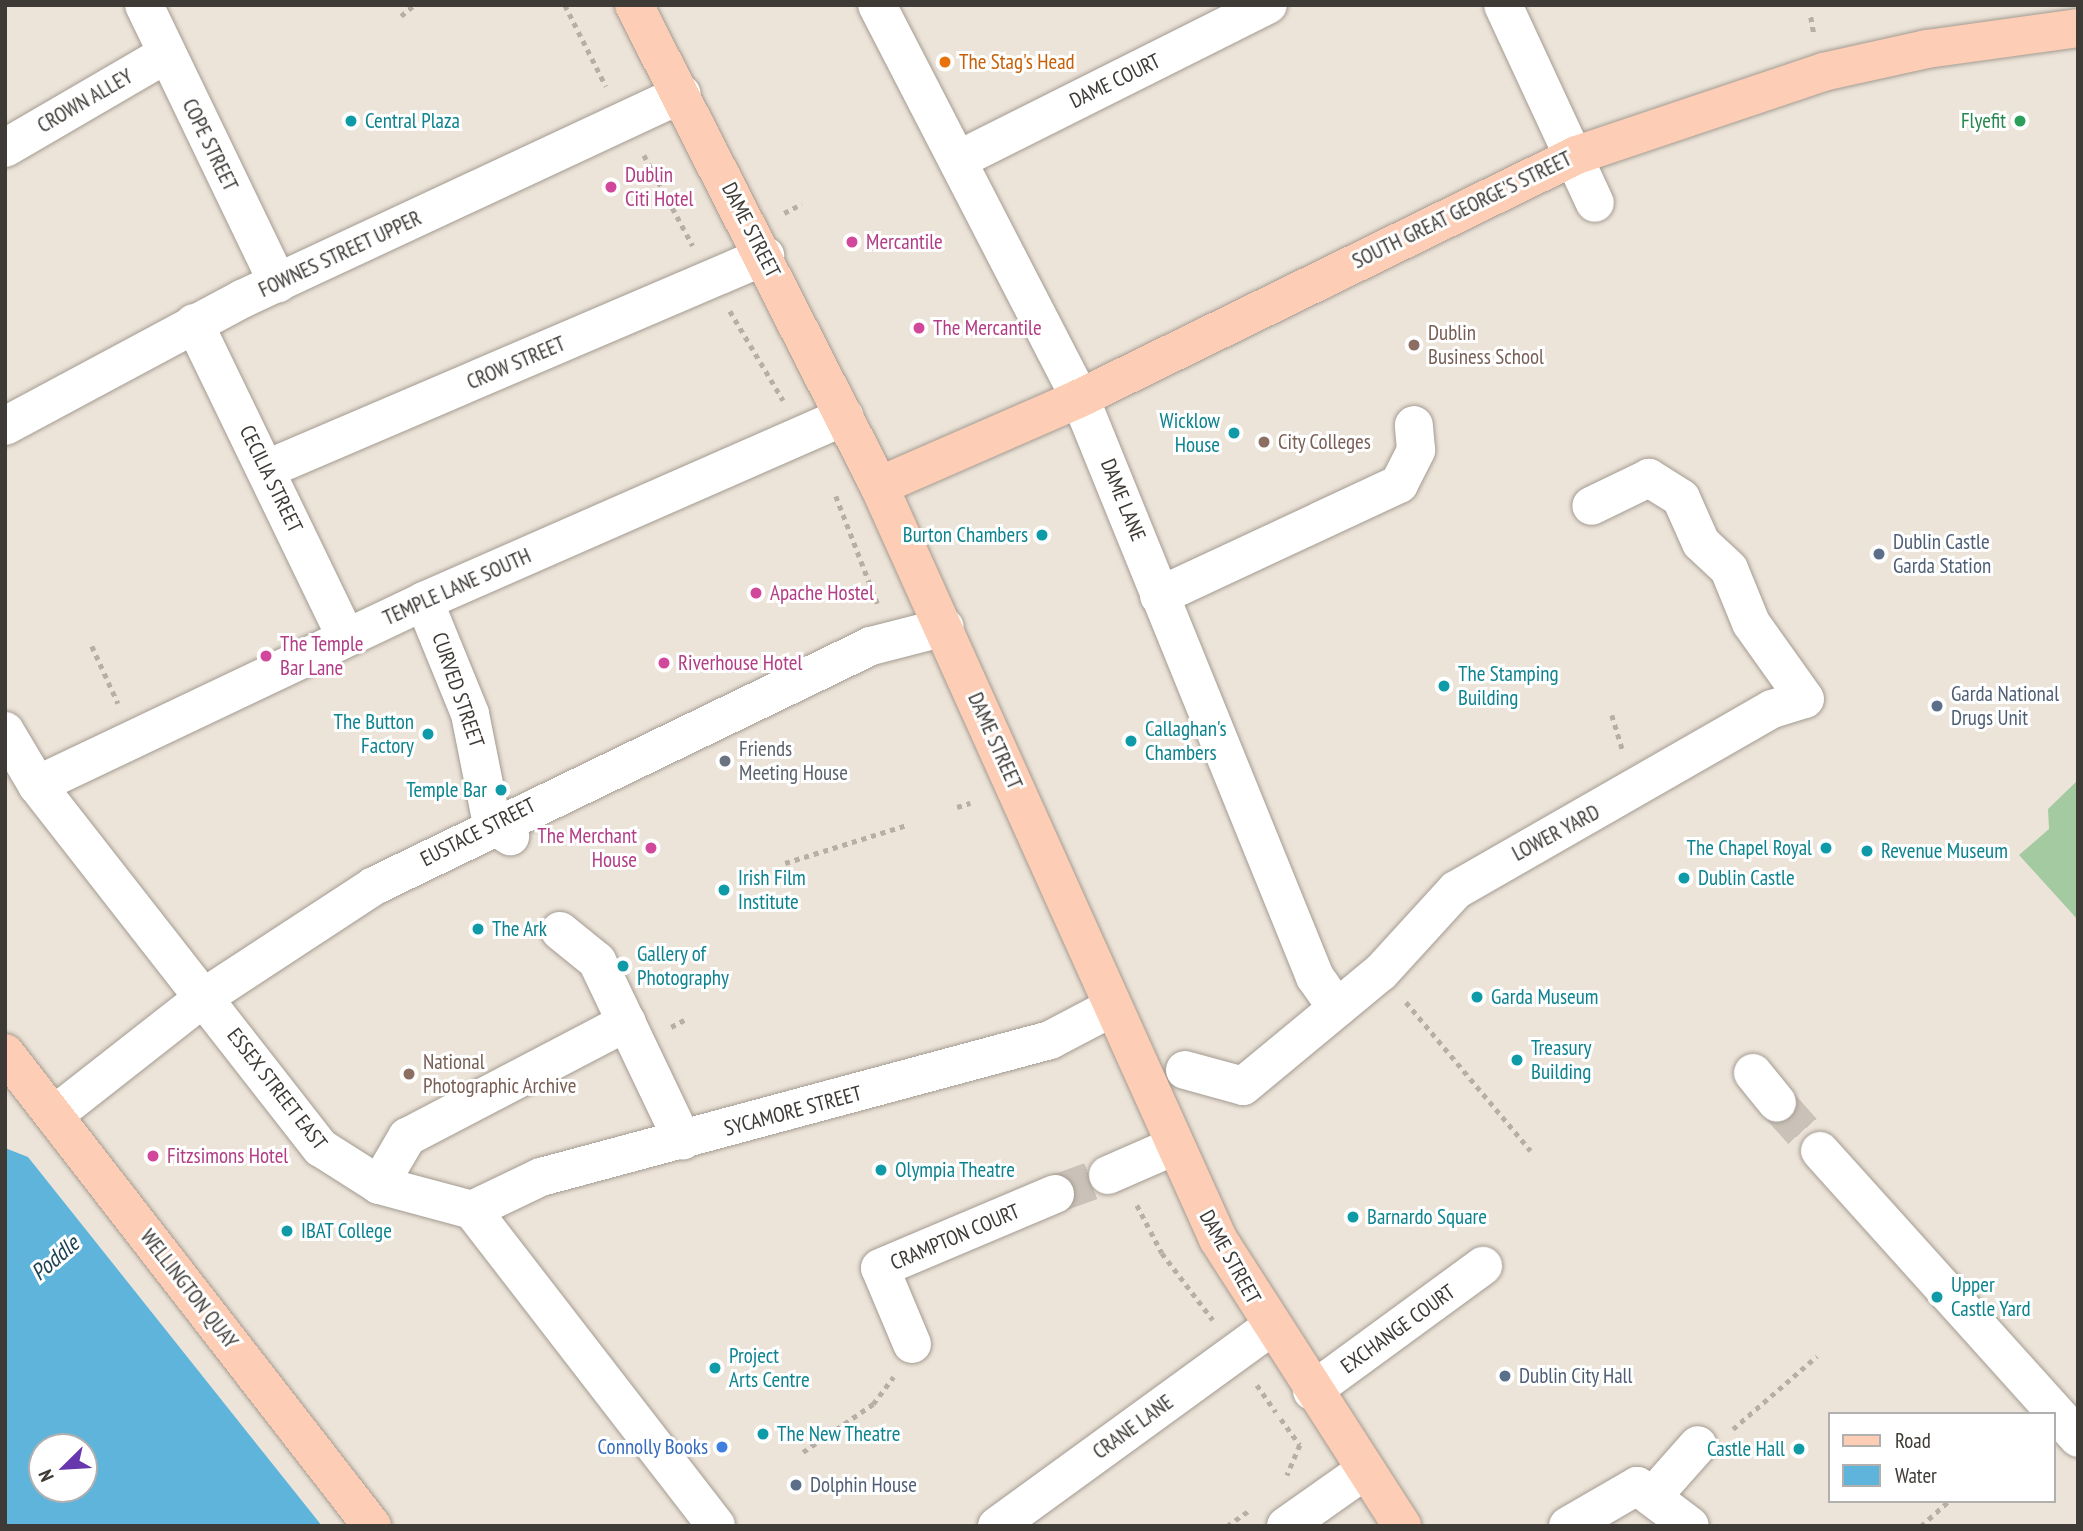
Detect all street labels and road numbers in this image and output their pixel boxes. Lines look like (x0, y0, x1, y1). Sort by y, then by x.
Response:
street label: DAME COURT (1066, 48, 1164, 114)
street label: CROWN ALLEY (33, 64, 137, 138)
street label: COPE STREET (177, 95, 243, 195)
street label: SOUTH GREAT GEORGE'S STREET (1348, 146, 1576, 274)
street label: DAME STREET (716, 178, 786, 282)
street label: FOWNES STREET UPPER (254, 205, 426, 303)
street label: CROW STREET (463, 331, 569, 395)
street label: CECILIA STREET (234, 421, 308, 537)
street label: DAME LANE (1095, 455, 1151, 545)
street label: TEMPLE LANE SOUTH (379, 543, 535, 631)
street label: CURVED STREET (427, 629, 489, 751)
street label: DAME STREET (962, 689, 1028, 793)
street label: EUSTACE STREET (416, 792, 540, 872)
street label: LOWER YARD (1508, 799, 1604, 867)
street label: ESSEX STREET EAST (221, 1023, 333, 1155)
street label: SYCAMORE STREET (722, 1081, 864, 1141)
street label: CRAMPTON COURT (887, 1198, 1023, 1276)
street label: DAME STREET (1194, 1206, 1266, 1308)
street label: WELLINGTON QUAY (135, 1225, 243, 1353)
street label: EXCHANGE COURT (1336, 1279, 1460, 1379)
street label: CRANE LANE (1088, 1389, 1178, 1465)

